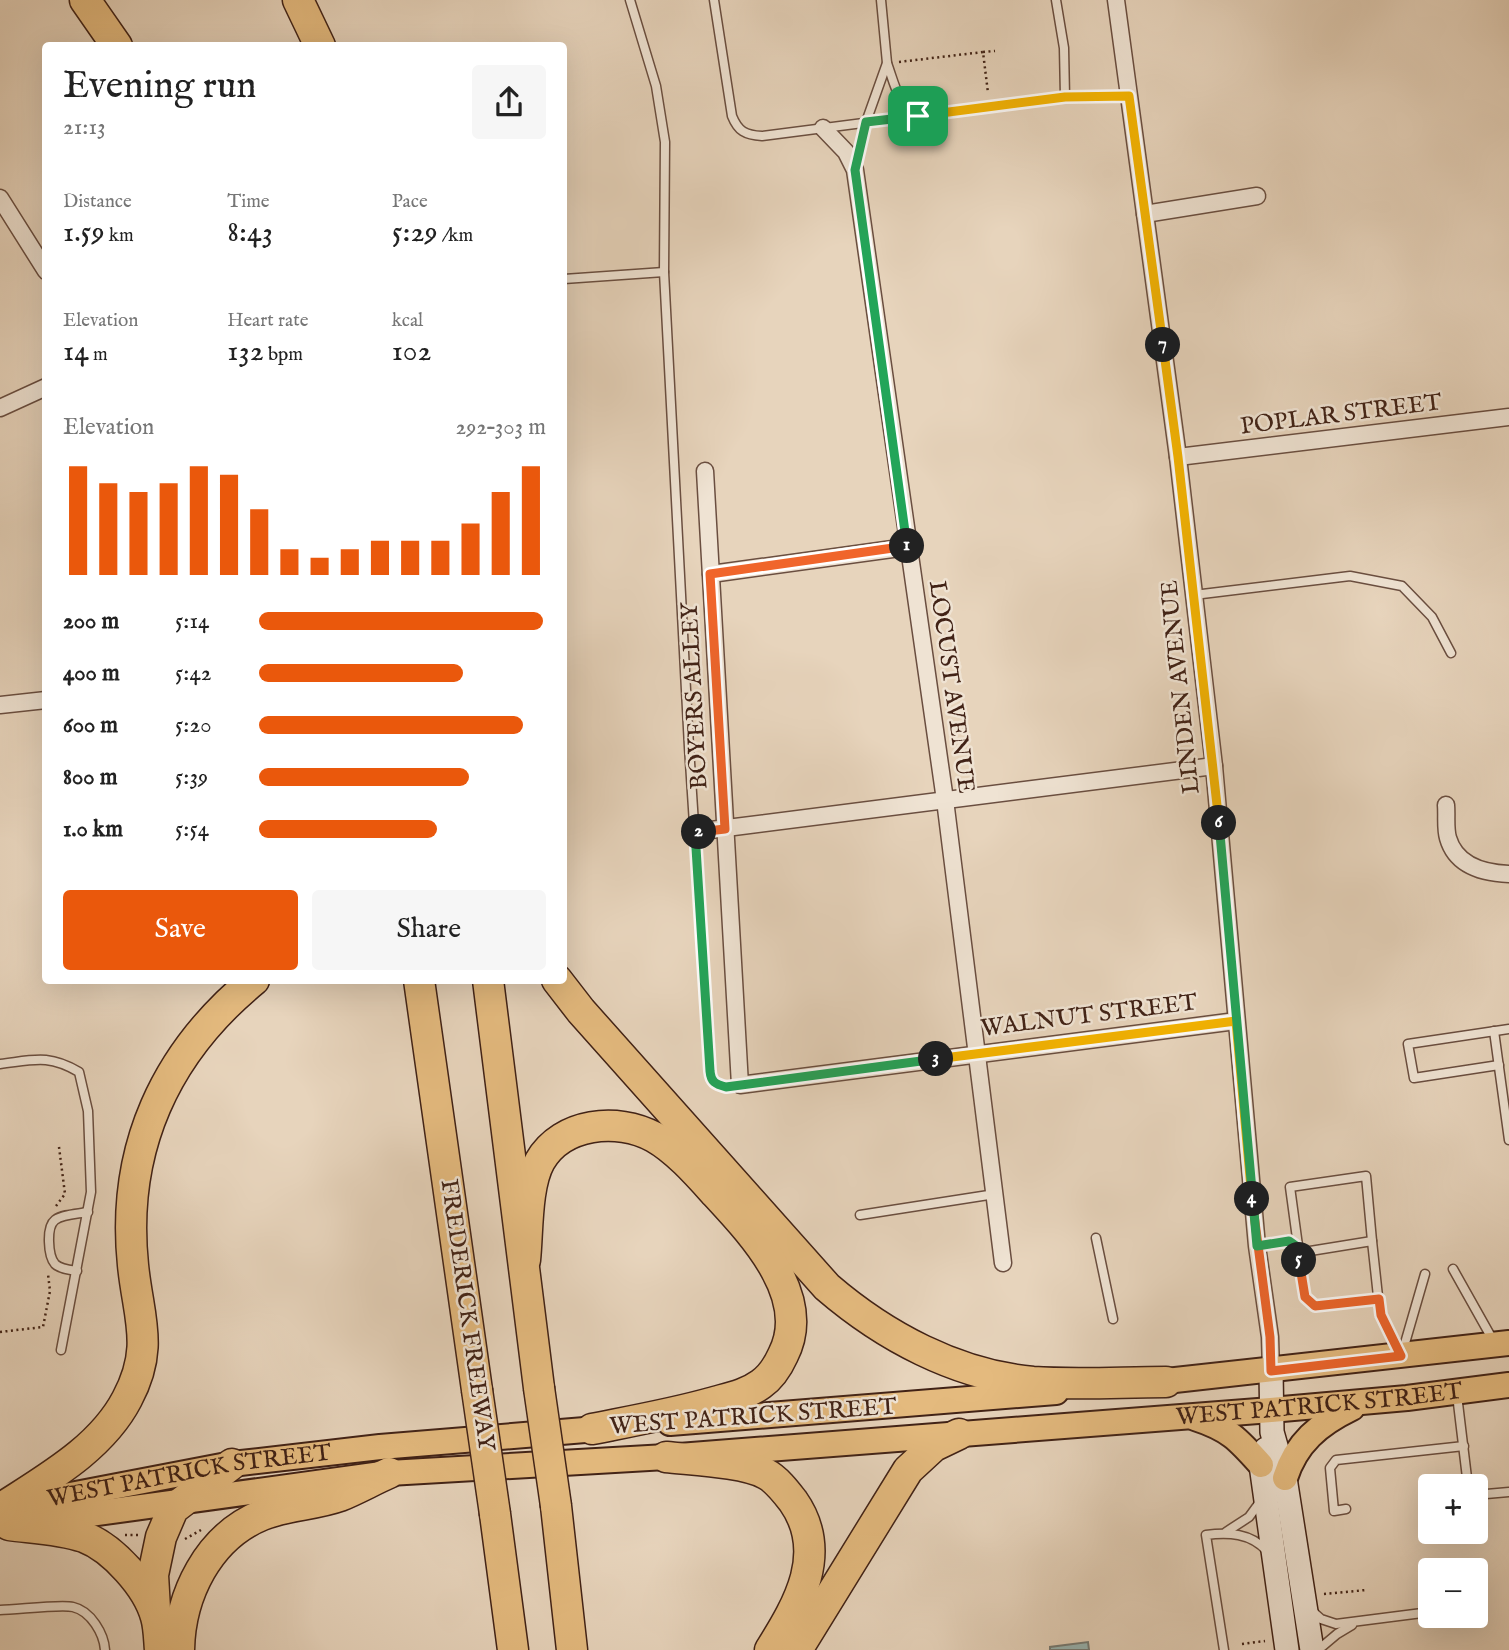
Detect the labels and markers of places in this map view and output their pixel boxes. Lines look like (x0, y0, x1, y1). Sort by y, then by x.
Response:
pin (888, 86, 948, 146)
pin: 7 (1146, 328, 1180, 362)
pin: 1 (890, 528, 925, 564)
pin: 6 (1202, 806, 1236, 840)
pin: 2 (682, 814, 716, 850)
pin: 3 (918, 1042, 954, 1076)
pin: 4 (1234, 1182, 1270, 1216)
pin: 5 (1282, 1242, 1316, 1278)

